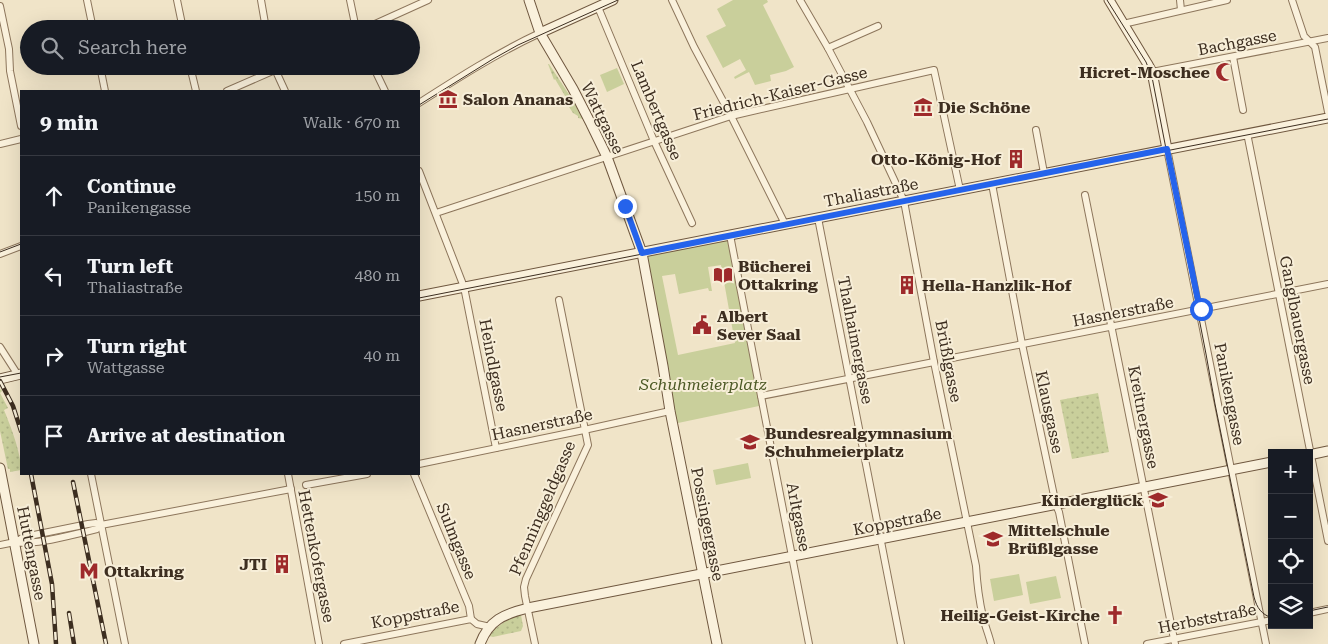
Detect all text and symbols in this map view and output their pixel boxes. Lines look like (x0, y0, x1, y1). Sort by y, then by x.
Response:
search box (20, 20, 420, 75)
street label: Bachgasse (1196, 26, 1278, 59)
icon: search (38, 34, 66, 62)
text: Search here (78, 36, 187, 59)
street label: Lambertgasse (627, 58, 686, 163)
mosque icon: Hicret-Moschee (1214, 61, 1236, 83)
street label: Friedrich-Kaiser-Gasse (691, 63, 869, 124)
place label: Hicret-Moschee (1079, 63, 1210, 82)
street label: Wattgasse (577, 79, 628, 157)
museum icon: Salon Ananas (437, 88, 459, 110)
place label: Salon Ananas (463, 90, 573, 109)
museum icon: Die Schöne (912, 96, 934, 118)
place label: Die Schöne (938, 98, 1030, 117)
text: 9 min (40, 111, 98, 135)
text: Walk · 670 m (303, 113, 400, 132)
building icon: Otto-König-Hof (1005, 148, 1027, 170)
place label: Otto-König-Hof (871, 150, 1002, 169)
street label: Thaliastraße (822, 174, 920, 211)
text: Continue (87, 175, 176, 198)
icon: ahead (40, 182, 68, 210)
text: 150 m (354, 186, 400, 205)
route end (614, 195, 637, 218)
text: Panikengasse (87, 198, 191, 217)
street label: Ganglbauergasse (1276, 254, 1319, 386)
text: Turn left (87, 255, 173, 278)
place label: Bücherei Ottakring (738, 257, 818, 294)
icon: left (40, 262, 68, 290)
library icon: Bücherei Ottakring (712, 264, 734, 286)
text: 480 m (354, 266, 400, 285)
building icon: Hella-Hanzlik-Hof (896, 274, 918, 296)
street label: Thalhaimergasse (834, 275, 877, 406)
place label: Hella-Hanzlik-Hof (922, 276, 1073, 295)
text: Thaliastraße (87, 278, 183, 297)
street label: Hasnerstraße (1071, 292, 1175, 331)
route start (1190, 298, 1213, 321)
place label: Albert Sever Saal (717, 307, 801, 344)
public building icon: Albert Sever Saal (691, 314, 713, 336)
street label: Heindlgasse (475, 317, 512, 413)
street label: Brüßlgasse (931, 318, 966, 404)
text: Turn right (87, 335, 187, 358)
street label: Panikengasse (1210, 341, 1249, 447)
icon: right (40, 342, 68, 370)
text: 40 m (363, 346, 400, 365)
text: Wattgasse (87, 358, 164, 377)
street label: Kreitnergasse (1124, 364, 1163, 471)
street label: Klausgasse (1031, 369, 1068, 455)
park label: Schuhmeierplatz (638, 375, 767, 394)
street label: Hasnerstraße (490, 404, 594, 444)
icon: arrive (40, 422, 68, 450)
text: Arrive at destination (87, 424, 285, 447)
place label: Bundesrealgymnasium Schuhmeierplatz (765, 424, 953, 461)
school or university icon: Bundesrealgymnasium Schuhmeierplatz (739, 431, 761, 453)
street label: Pfenninggeldgasse (505, 438, 580, 578)
map controls (1268, 449, 1313, 629)
button: + (1268, 449, 1313, 494)
street label: Possingergasse (687, 466, 728, 583)
street label: Arltgasse (783, 481, 815, 553)
street label: Hettenkofergasse (294, 488, 339, 624)
school or university icon: Kinderglück (1147, 489, 1169, 511)
place label: Kinderglück (1041, 491, 1143, 510)
button: − (1268, 494, 1313, 539)
street label: Sulmgasse (433, 500, 481, 582)
street label: Huttengasse (13, 504, 50, 602)
street label: Koppstraße (851, 504, 943, 539)
place label: Mittelschule Brüßlgasse (1008, 521, 1110, 558)
school or university icon: Mittelschule Brüßlgasse (982, 528, 1004, 550)
button: locate (1268, 539, 1313, 584)
building icon: JTI (271, 553, 293, 575)
place label: JTI (239, 555, 267, 574)
metro station icon: Ottakring (78, 560, 100, 582)
place label: Ottakring (104, 562, 184, 581)
button: layers (1268, 584, 1313, 629)
street label: Koppstraße (369, 597, 461, 632)
street label: Herbststraße (1156, 600, 1258, 637)
church icon: Heilig-Geist-Kirche (1104, 604, 1126, 626)
place label: Heilig-Geist-Kirche (940, 606, 1100, 625)

